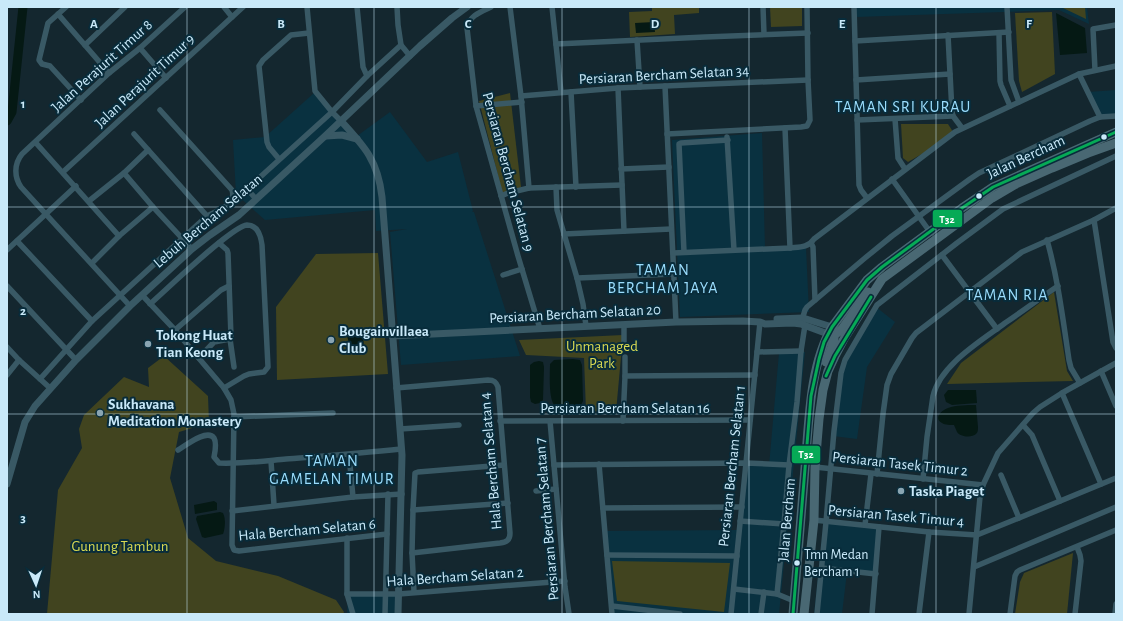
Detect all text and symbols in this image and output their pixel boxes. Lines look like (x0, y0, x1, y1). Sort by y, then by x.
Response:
street label: Jalan Perajurit Timur 8 (49, 17, 155, 115)
text: A (90, 18, 98, 31)
text: B (277, 18, 285, 31)
text: C (465, 18, 472, 31)
text: D (651, 18, 660, 31)
text: E (839, 18, 846, 31)
text: F (1026, 18, 1033, 31)
street label: Jalan Perajurit Timur 9 (92, 31, 198, 131)
street label: Persiaran Bercham Selatan 34 (578, 63, 750, 87)
street label: Persiaran Bercham Selatan 9 (480, 91, 536, 253)
text: 1 (21, 98, 25, 111)
district label: TAMAN SRI KURAU (835, 99, 971, 115)
street label: Jalan Bercham (985, 132, 1067, 182)
unlabelled marker (1099, 132, 1109, 142)
street label: Lebuh Bercham Selatan (151, 171, 265, 271)
unlabelled marker (974, 191, 984, 201)
line badge: T32 (932, 209, 963, 228)
text: T32 (939, 214, 955, 225)
district label: TAMAN BERCHAM JAYA (607, 262, 719, 296)
district label: TAMAN RIA (965, 287, 1049, 303)
street label: Persiaran Bercham Selatan 20 (489, 302, 661, 326)
text: 2 (20, 305, 26, 318)
place label: Bougainvillaea Club (339, 324, 429, 356)
place label: Tokong Huat Tian Keong (156, 328, 233, 360)
marker: Bougainvillaea Club (326, 335, 336, 345)
marker: Tokong Huat Tian Keong (143, 339, 153, 349)
park label: Unmanaged Park (566, 339, 638, 371)
street label: Persiaran Bercham Selatan 1 (716, 384, 748, 548)
street label: Hala Bercham Selatan 4 (478, 392, 504, 530)
place label: Sukhavana Meditation Monastery (108, 397, 242, 429)
street label: Persiaran Bercham Selatan 16 (540, 401, 710, 416)
marker: Sukhavana Meditation Monastery (95, 408, 105, 418)
street label: Persiaran Bercham Selatan 7 (532, 437, 562, 601)
line badge: T32 (791, 445, 821, 464)
text: T32 (798, 449, 814, 460)
street label: Persiaran Tasek Timur 2 (831, 449, 969, 479)
district label: TAMAN GAMELAN TIMUR (269, 453, 395, 487)
street label: Jalan Bercham (776, 478, 798, 562)
place label: Taska Piaget (909, 484, 984, 499)
marker: Taska Piaget (896, 486, 906, 496)
street label: Persiaran Tasek Timur 4 (827, 503, 965, 529)
text: 3 (20, 512, 26, 525)
street label: Hala Bercham Selatan 6 (238, 517, 376, 543)
park label: Gunung Tambun (71, 539, 169, 554)
place label: Tmn Medan Bercham 1 (804, 548, 869, 579)
marker: Tmn Medan Bercham 1 (792, 558, 802, 568)
north arrow (16, 565, 56, 605)
street label: Hala Bercham Selatan 2 (386, 565, 524, 589)
text: N (32, 589, 41, 600)

